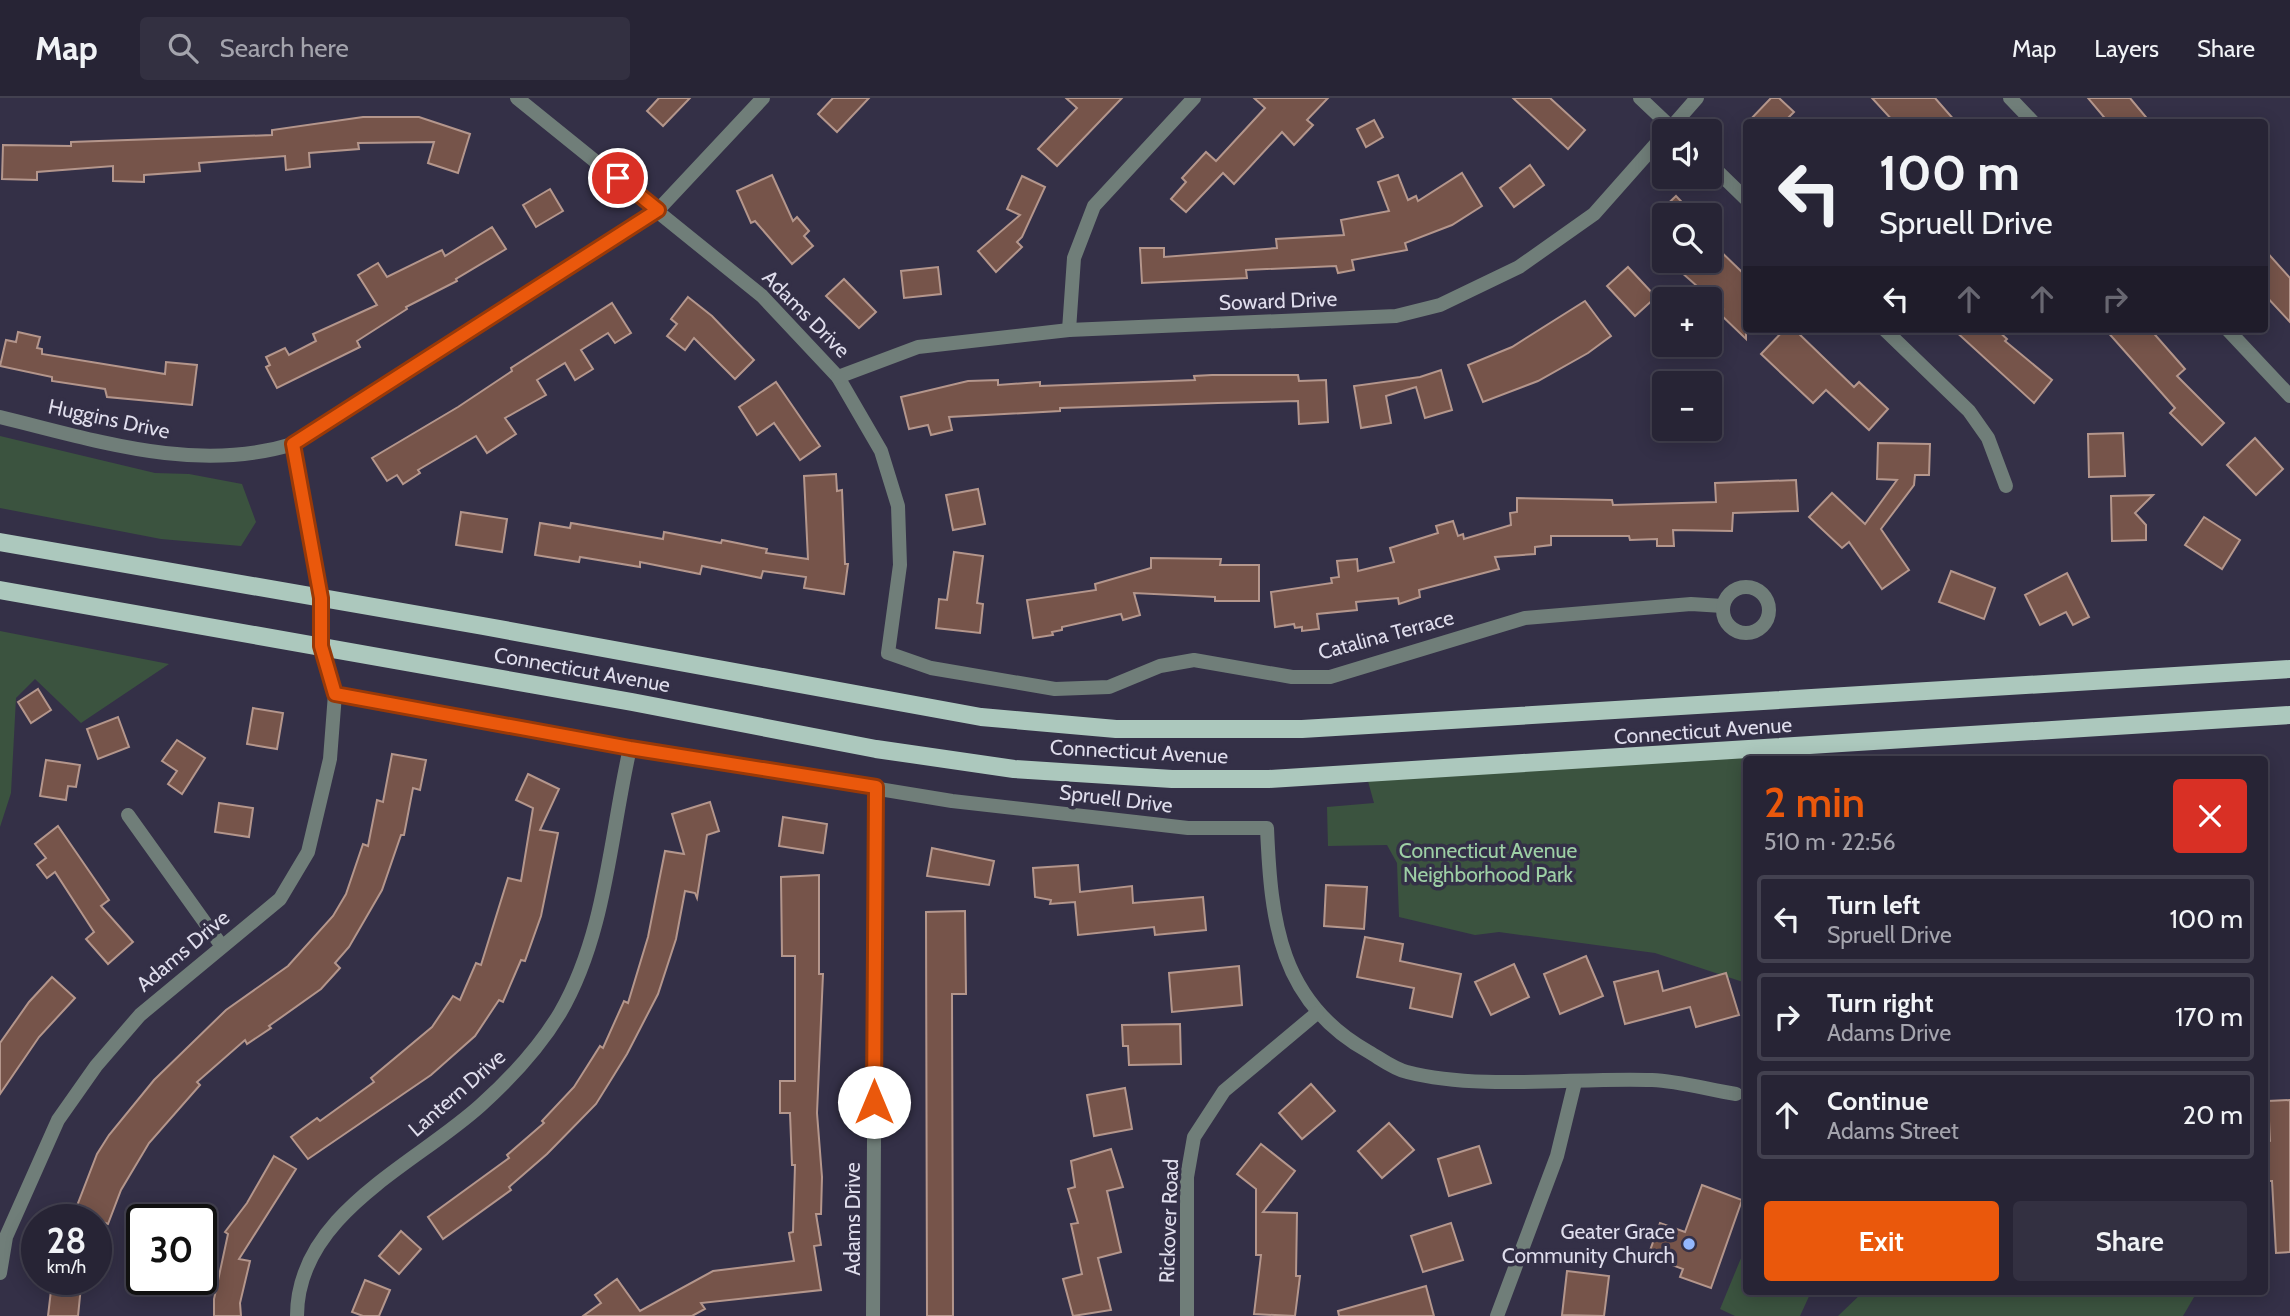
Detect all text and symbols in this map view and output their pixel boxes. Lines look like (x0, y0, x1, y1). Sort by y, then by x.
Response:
search box (140, 17, 630, 80)
text: Map (35, 28, 98, 68)
icon: search (164, 29, 202, 67)
text: Search here (220, 32, 349, 64)
text: Map (2012, 34, 2056, 63)
text: Layers (2094, 34, 2159, 63)
text: Share (2197, 34, 2255, 63)
map controls (1652, 119, 1722, 441)
button: sound (1652, 119, 1722, 189)
text: 100 m (1879, 143, 2020, 202)
icon: left (1764, 147, 1855, 238)
pin (588, 148, 648, 208)
icon: arrive (599, 159, 637, 197)
button: search (1652, 203, 1722, 273)
text: Spruell Drive (1879, 203, 2053, 242)
street label: Adams Drive (757, 265, 855, 363)
icon: left (1877, 280, 1915, 318)
icon: ahead (1950, 280, 1988, 318)
icon: ahead (2023, 280, 2061, 318)
icon: right (2096, 280, 2134, 318)
street label: Soward Drive (1218, 286, 1338, 315)
button: + (1652, 287, 1722, 357)
button: − (1652, 371, 1722, 441)
street label: Huggins Drive (46, 393, 172, 444)
street label: Catalina Terrace (1315, 604, 1457, 665)
street label: Connecticut Avenue (492, 642, 672, 697)
street label: Connecticut Avenue (1613, 712, 1793, 749)
street label: Connecticut Avenue (1049, 734, 1229, 769)
text: 2 min (1764, 776, 1865, 828)
street label: Spruell Drive (1058, 779, 1174, 818)
button: close (2173, 779, 2247, 853)
text: 510 m · 22:56 (1764, 828, 1896, 856)
park label: Connecticut Avenue Neighborhood Park (1399, 838, 1577, 887)
text: Turn left (1827, 889, 1920, 921)
icon: left (1768, 900, 1806, 938)
text: 100 m (2170, 903, 2243, 935)
street label: Adams Drive (131, 904, 234, 997)
text: Spruell Drive (1827, 921, 1952, 949)
text: Turn right (1827, 987, 1933, 1019)
icon: right (1768, 998, 1806, 1036)
text: 170 m (2175, 1001, 2243, 1033)
text: Adams Drive (1827, 1019, 1951, 1047)
street label: Lantern Drive (403, 1044, 510, 1141)
position arrow (837, 1065, 911, 1139)
text: Continue (1827, 1085, 1929, 1117)
icon: ahead (1768, 1096, 1806, 1134)
text: 20 m (2183, 1099, 2243, 1131)
text: Adams Street (1827, 1117, 1959, 1145)
street label: Rickover Road (1154, 1158, 1183, 1284)
street label: Adams Drive (840, 1162, 865, 1276)
button: Exit (1764, 1201, 1999, 1281)
button: Share (2013, 1201, 2247, 1281)
speed limit sign: 30 (126, 1204, 217, 1295)
text: 28 (47, 1219, 86, 1262)
place label: Geater Grace Community Church (1502, 1219, 1675, 1268)
marker: Geater Grace Community Church (1681, 1236, 1697, 1252)
text: km/h (47, 1256, 86, 1278)

